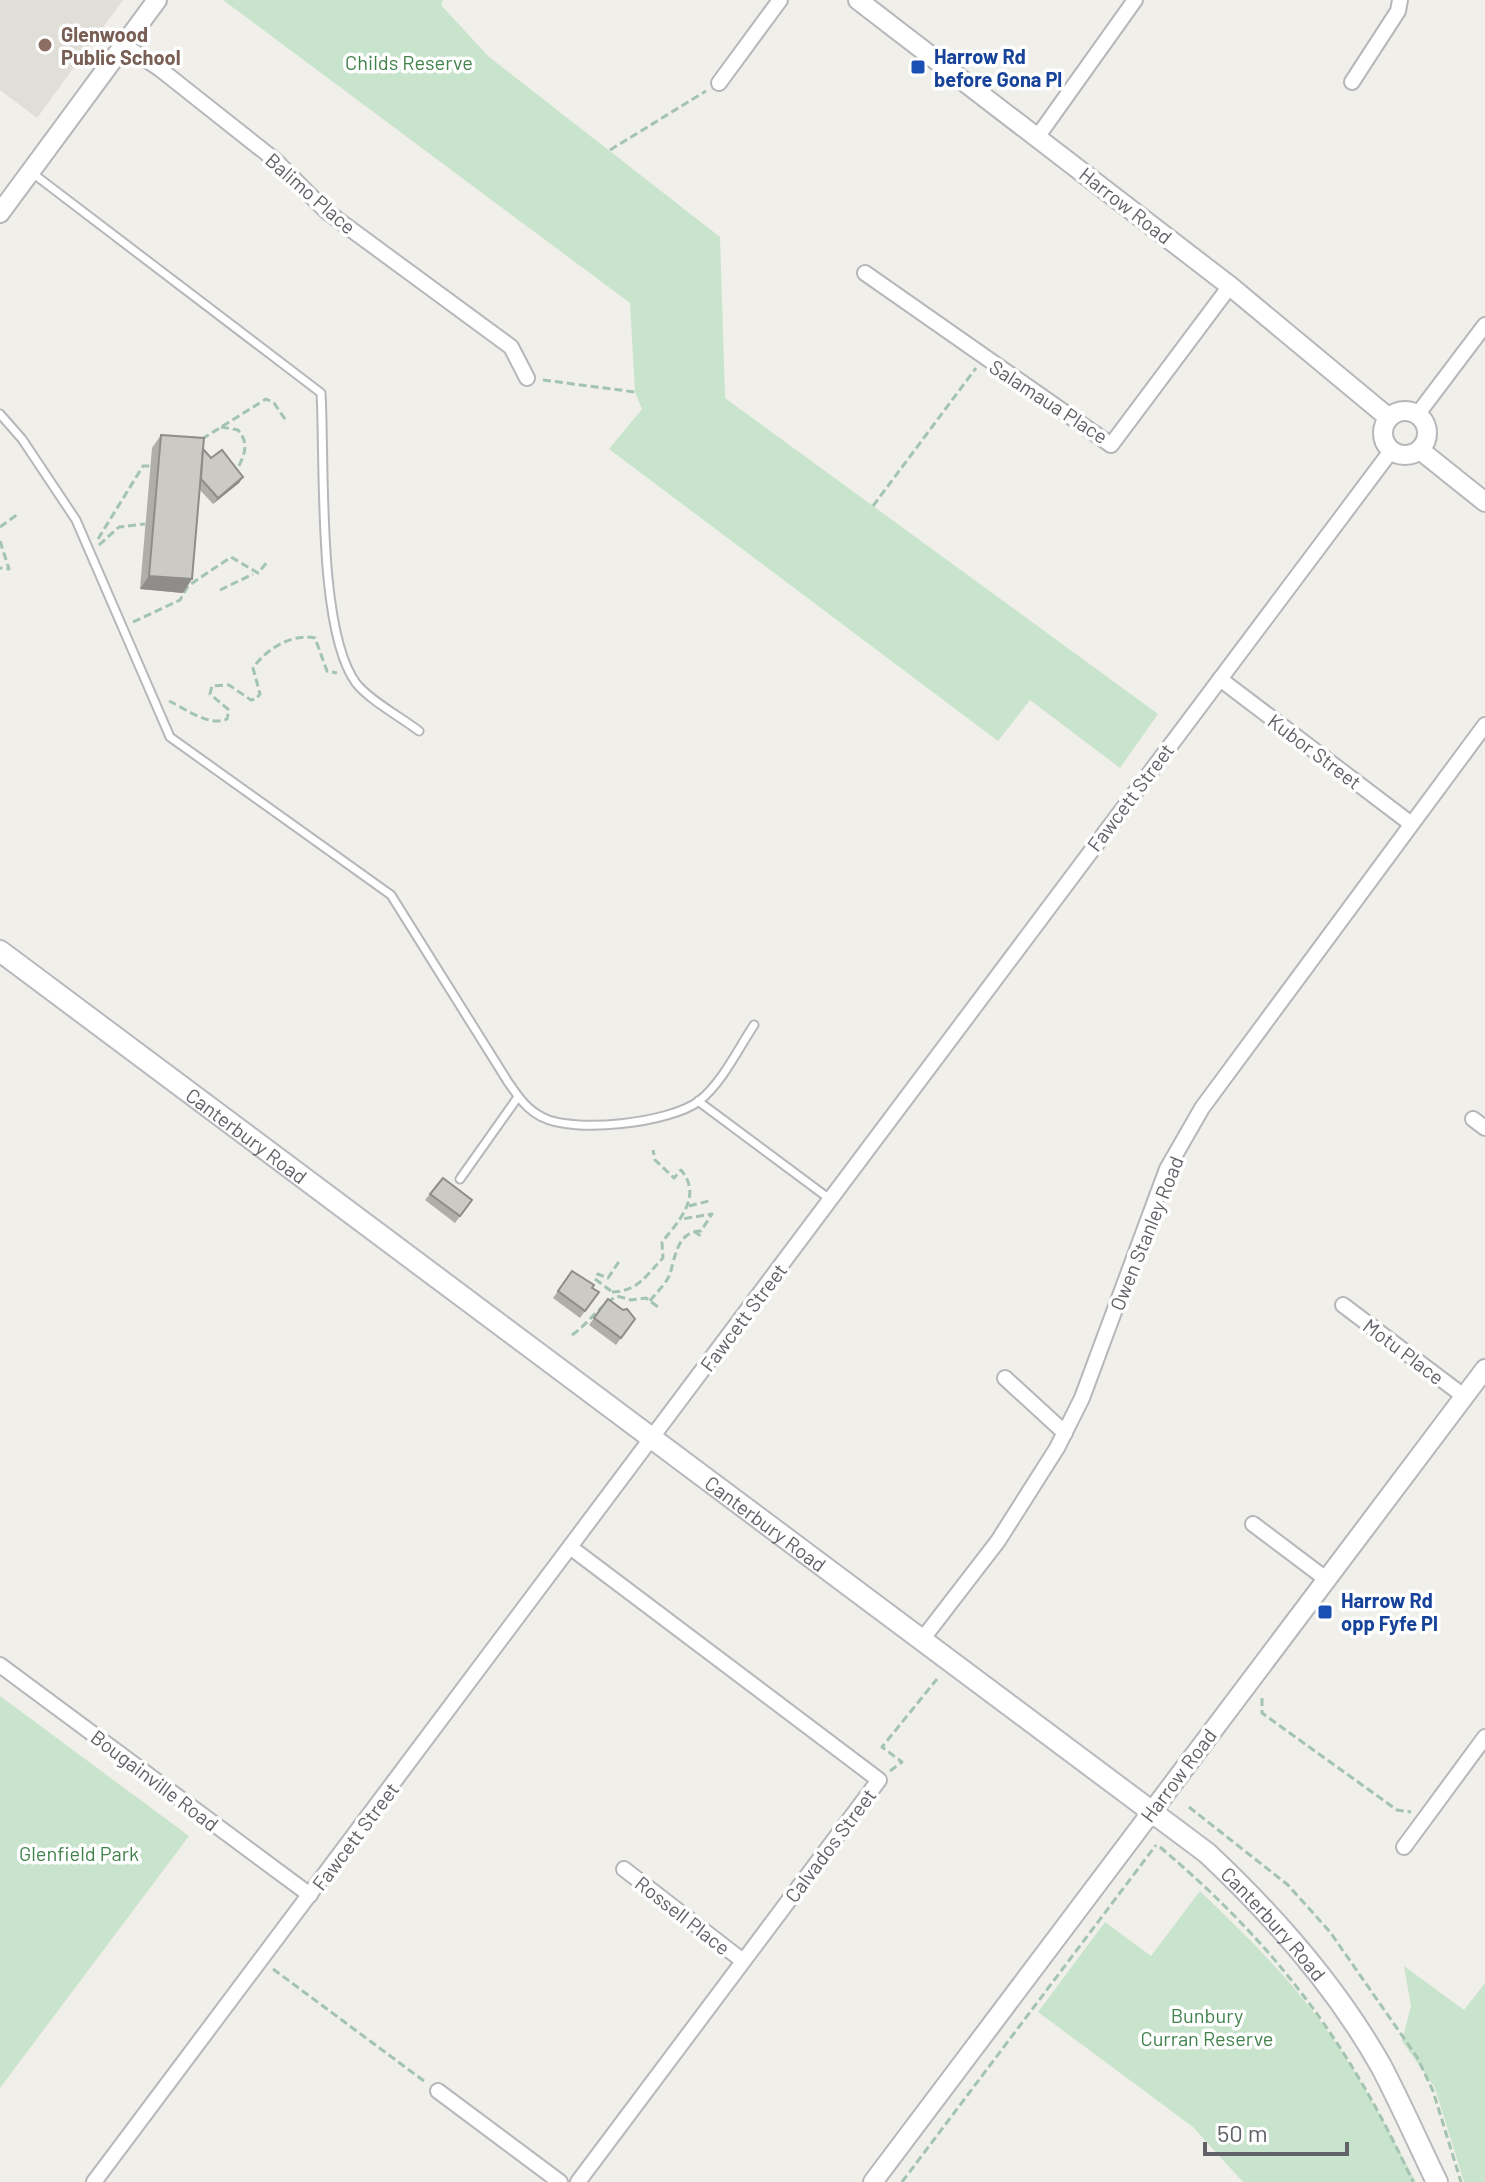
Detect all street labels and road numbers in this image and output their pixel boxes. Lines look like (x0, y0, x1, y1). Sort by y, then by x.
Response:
street label: Balimo Place (261, 147, 361, 239)
street label: Harrow Road (1075, 161, 1177, 249)
street label: Salamaua Place (985, 354, 1113, 448)
street label: Kubor Street (1264, 708, 1366, 794)
street label: Fawcett Street (1082, 738, 1178, 856)
street label: Canterbury Road (181, 1082, 312, 1188)
street label: Owen Stanley Road (1104, 1152, 1188, 1314)
street label: Fawcett Street (695, 1258, 791, 1376)
street label: Motu Place (1359, 1313, 1449, 1389)
street label: Canterbury Road (701, 1470, 831, 1576)
street label: Harrow Road (1135, 1723, 1221, 1827)
street label: Bougainville Road (86, 1724, 224, 1836)
street label: Fawcett Street (307, 1777, 403, 1895)
street label: Calvados Street (779, 1783, 881, 1907)
street label: Canterbury Road (1216, 1862, 1331, 1985)
street label: Rossell Place (631, 1871, 735, 1959)

